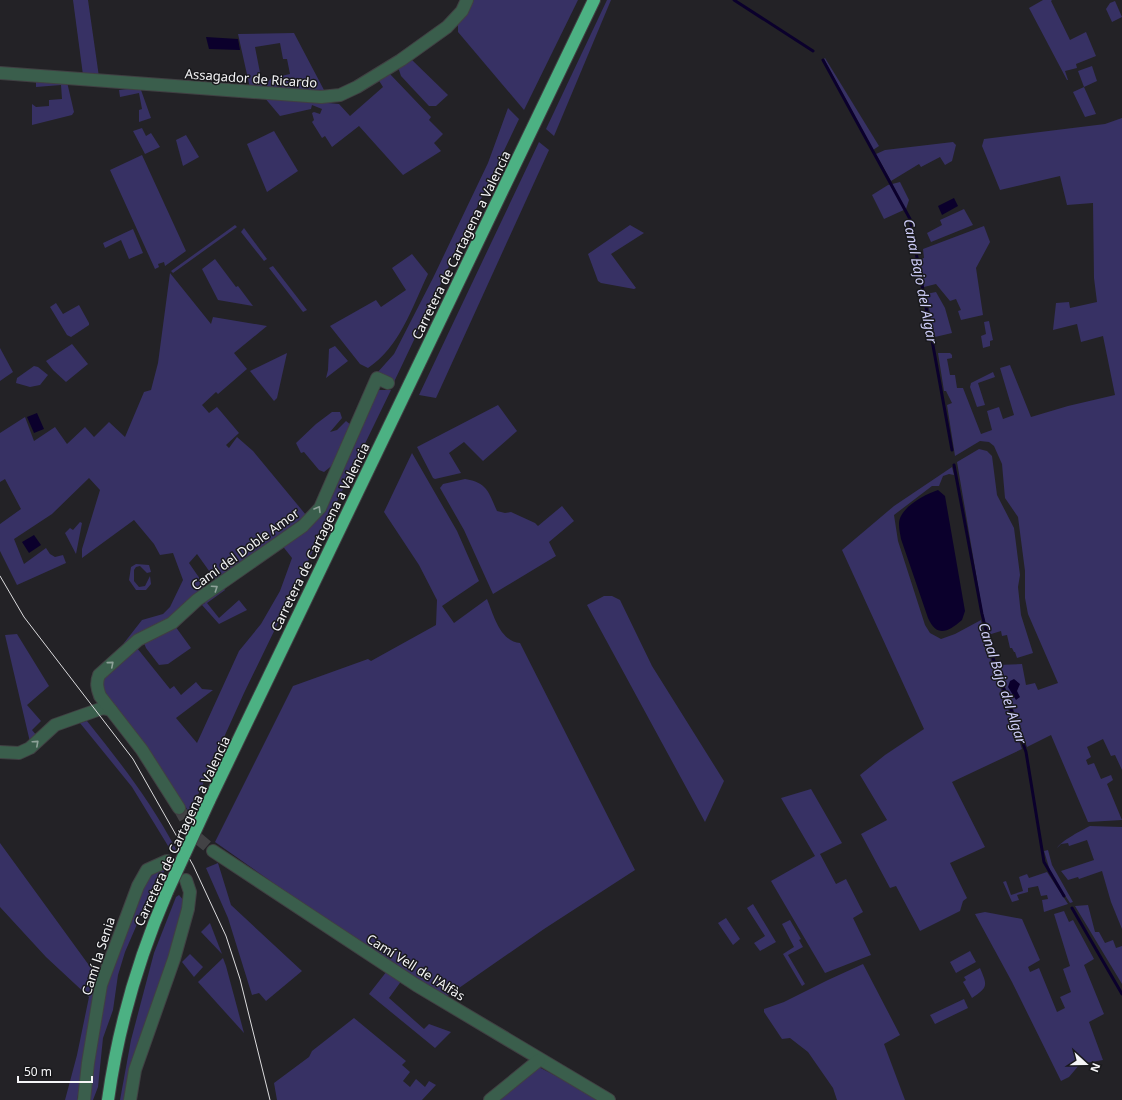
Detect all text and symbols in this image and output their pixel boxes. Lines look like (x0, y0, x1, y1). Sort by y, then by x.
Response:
street label: Assagador de Ricardo (184, 64, 318, 92)
street label: Carretera de Cartagena a Valencia (407, 148, 515, 342)
water label: Canal Bajo del Algar (900, 217, 942, 345)
street label: Carretera de Cartagena a Valencia (266, 440, 374, 634)
street label: Camí del Doble Amor (187, 503, 303, 594)
one-way arrow (314, 506, 321, 513)
one-way arrow (211, 585, 218, 592)
water label: Canal Bajo del Algar (974, 620, 1032, 746)
one-way arrow (107, 662, 114, 669)
street label: Carretera de Cartagena a Valencia (130, 733, 234, 929)
one-way arrow (31, 741, 39, 748)
street label: Camí la Senia (77, 914, 119, 998)
street label: Camí Vell de l'Alfàs (363, 929, 469, 1005)
north arrow (1066, 1044, 1106, 1084)
scale bar (18, 1058, 92, 1084)
text: N (1087, 1061, 1104, 1075)
text: 50 m (24, 1063, 52, 1080)

